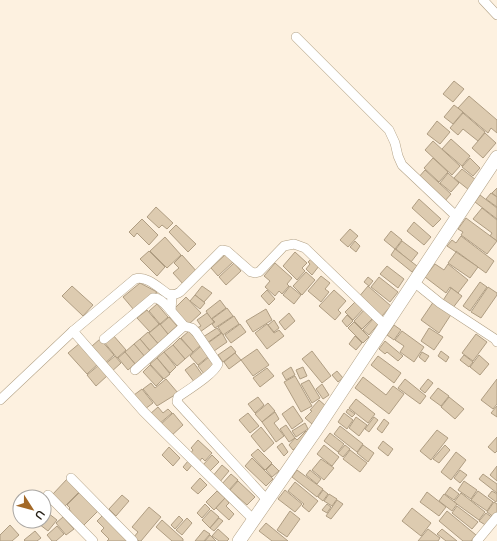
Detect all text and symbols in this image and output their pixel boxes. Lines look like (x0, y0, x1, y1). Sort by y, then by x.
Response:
north arrow (12, 489, 52, 529)
text: U (32, 507, 47, 522)

